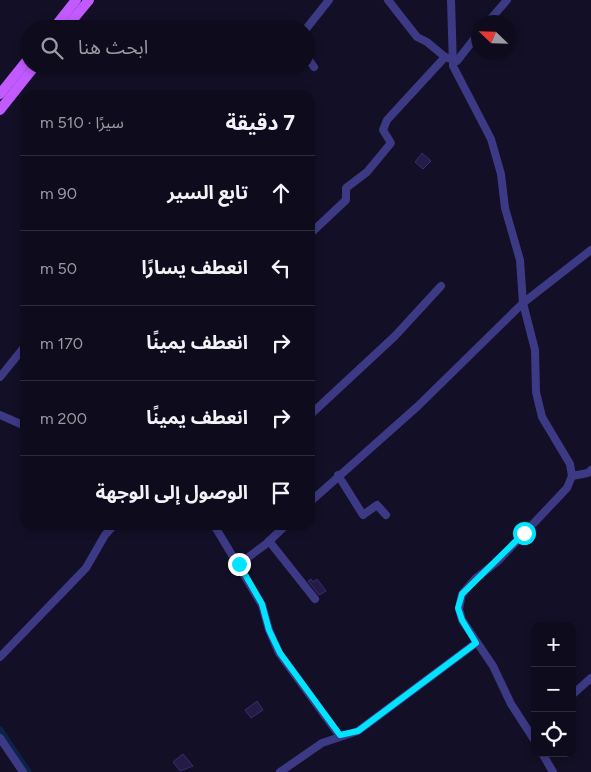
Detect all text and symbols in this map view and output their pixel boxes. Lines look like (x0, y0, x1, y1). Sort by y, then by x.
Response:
north arrow (471, 15, 516, 60)
search box (20, 20, 315, 75)
icon: search (38, 34, 66, 62)
text: ابحث هنا (78, 36, 148, 59)
text: 7 دقيقة (225, 110, 295, 135)
text: سيرًا · 510 m (40, 113, 124, 132)
icon: ahead (267, 179, 295, 207)
text: تابع السير (167, 181, 248, 204)
text: 90 m (40, 184, 77, 203)
icon: left (267, 254, 295, 282)
text: انعطف يسارًا (141, 256, 248, 279)
text: 50 m (40, 259, 77, 278)
icon: right (267, 329, 295, 357)
text: انعطف يمينًا (146, 331, 248, 354)
text: 170 m (40, 334, 83, 353)
icon: right (267, 404, 295, 432)
text: انعطف يمينًا (146, 406, 248, 429)
text: 200 m (40, 409, 87, 428)
icon: arrive (267, 479, 295, 507)
text: الوصول إلى الوجهة (95, 481, 248, 504)
route start (513, 522, 536, 545)
route end (228, 553, 251, 576)
map controls (531, 622, 576, 757)
button: + (531, 622, 576, 667)
button: − (531, 667, 576, 712)
button: locate (531, 712, 576, 757)

